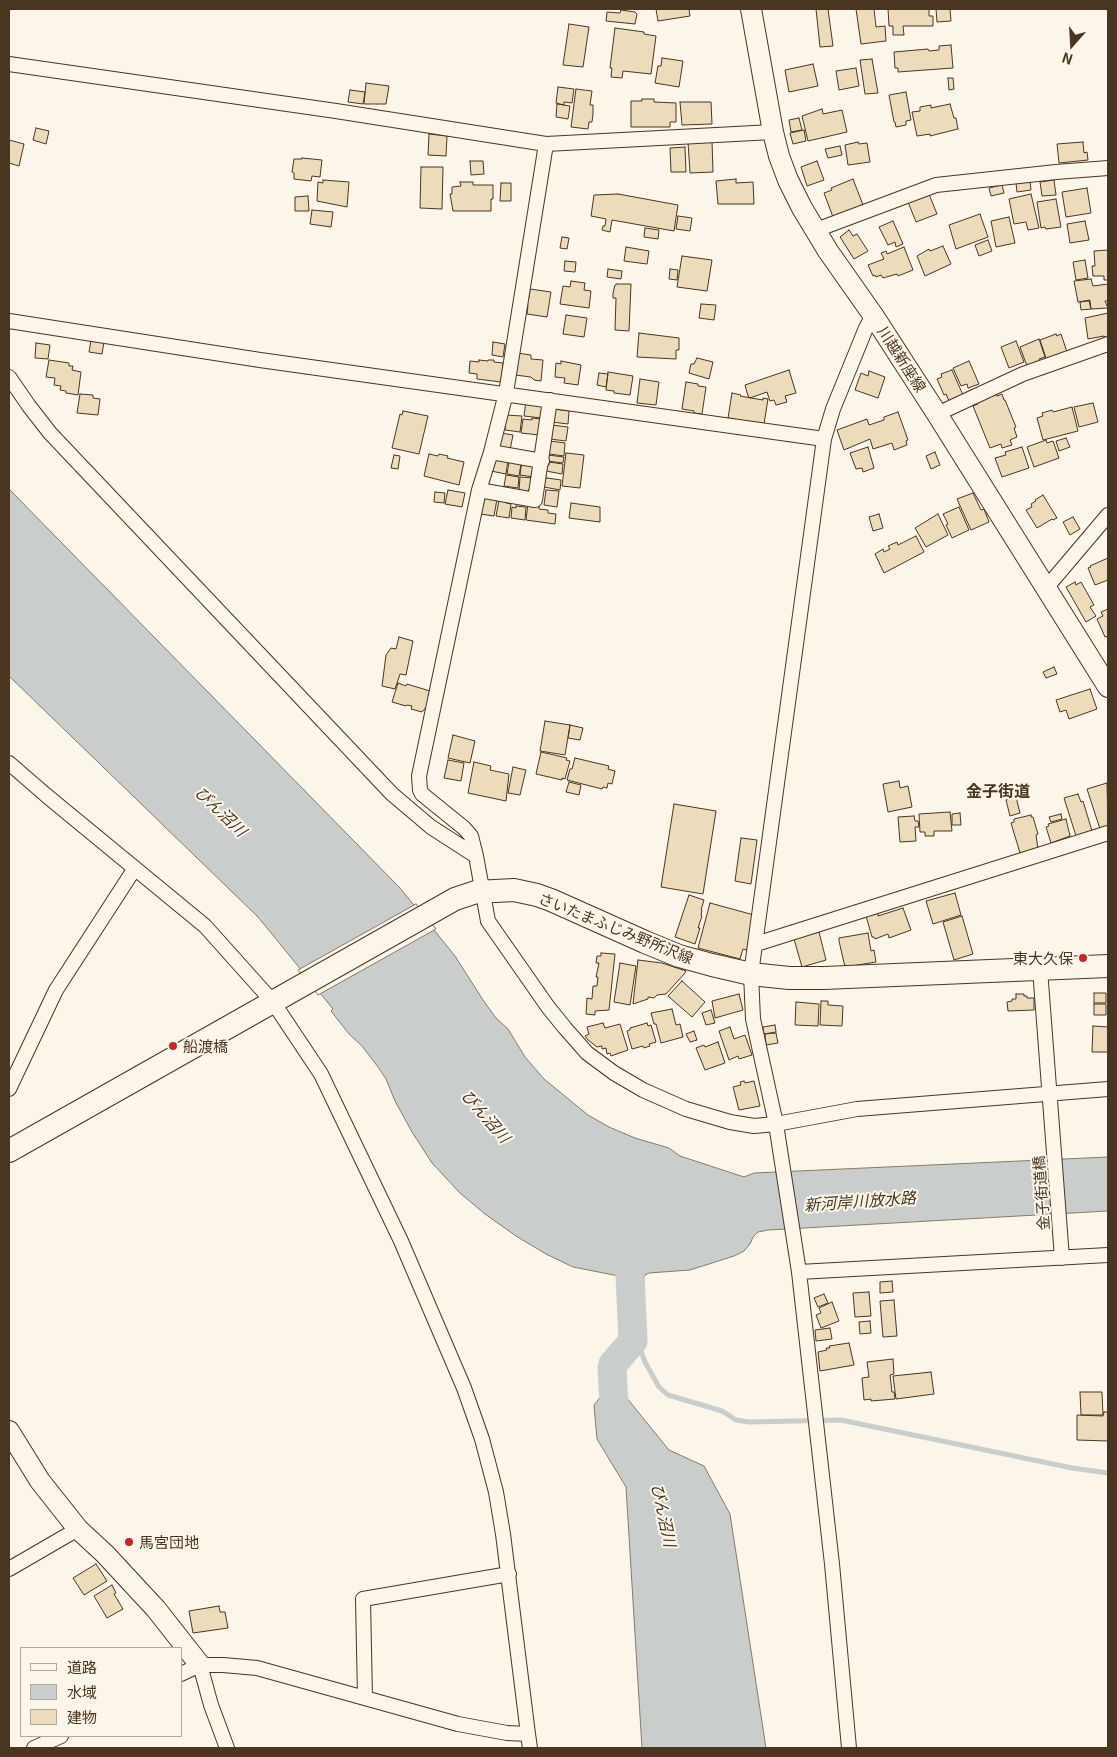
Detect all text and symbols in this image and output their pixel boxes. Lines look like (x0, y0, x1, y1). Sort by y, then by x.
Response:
north arrow (1047, 20, 1097, 70)
text: N (1059, 48, 1075, 70)
street label: 川越新座線 (874, 323, 930, 395)
district label: 金子街道 (966, 781, 1030, 801)
water label: びん沼川 (191, 782, 251, 840)
street label: さいたまふじみ野所沢線 (536, 889, 696, 967)
place label: 東大久保 (1013, 949, 1073, 967)
marker: 東大久保 (1077, 952, 1089, 964)
place label: 船渡橋 (183, 1037, 228, 1055)
marker: 船渡橋 (167, 1040, 179, 1052)
water label: びん沼川 (458, 1086, 514, 1146)
street label: 金子街道橋 (1029, 1155, 1053, 1231)
water label: 新河岸川放水路 (803, 1188, 917, 1214)
water label: びん沼川 (648, 1482, 680, 1548)
place label: 馬宮団地 (139, 1533, 199, 1551)
marker: 馬宮団地 (123, 1536, 135, 1548)
legend (20, 1647, 182, 1737)
text: 道路 (67, 1656, 97, 1677)
text: 水域 (67, 1681, 97, 1702)
text: 建物 (67, 1706, 97, 1727)

